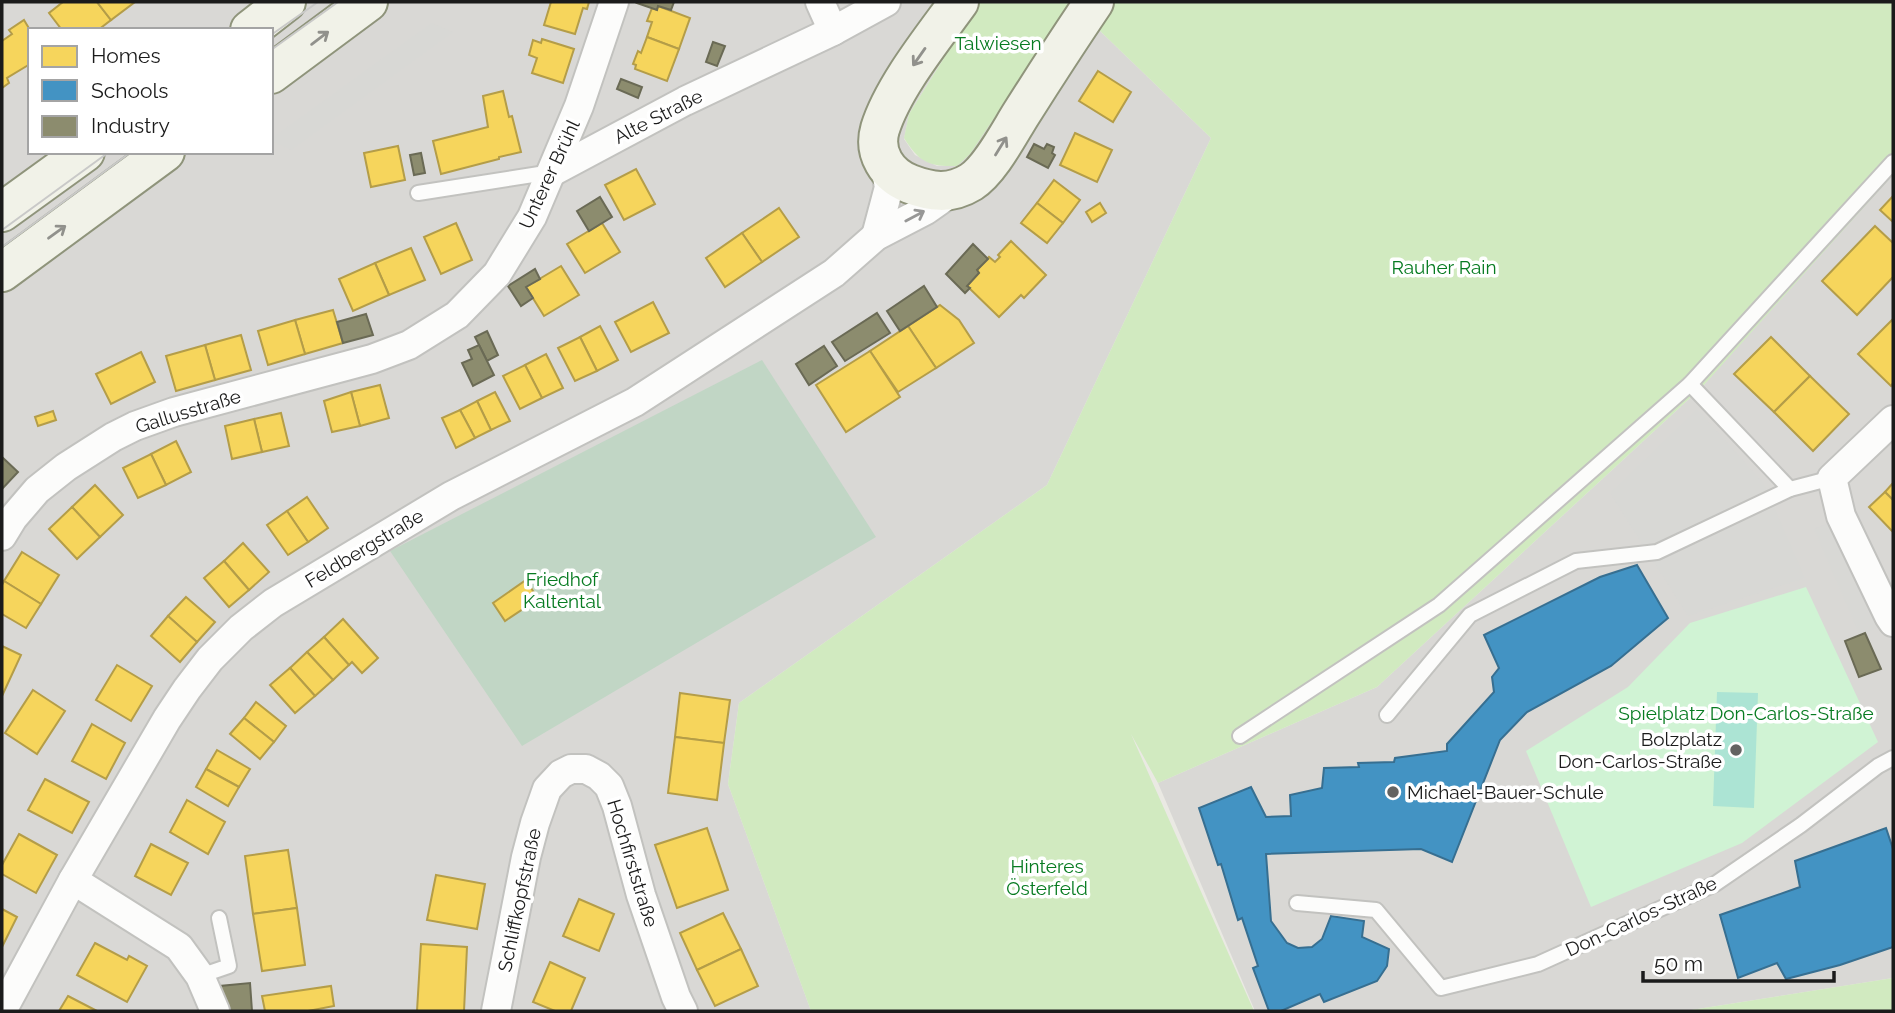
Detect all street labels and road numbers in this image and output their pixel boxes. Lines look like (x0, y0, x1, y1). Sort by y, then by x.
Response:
street label: Alte Straße (610, 84, 706, 148)
street label: Unterer Brühl (514, 115, 584, 232)
street label: Gallusstraße (133, 385, 243, 437)
street label: Feldbergstraße (301, 504, 427, 592)
street label: Hochfirststraße (603, 796, 663, 930)
street label: Schliffkopfstraße (493, 826, 545, 974)
street label: Don-Carlos-Straße (1562, 871, 1720, 961)

